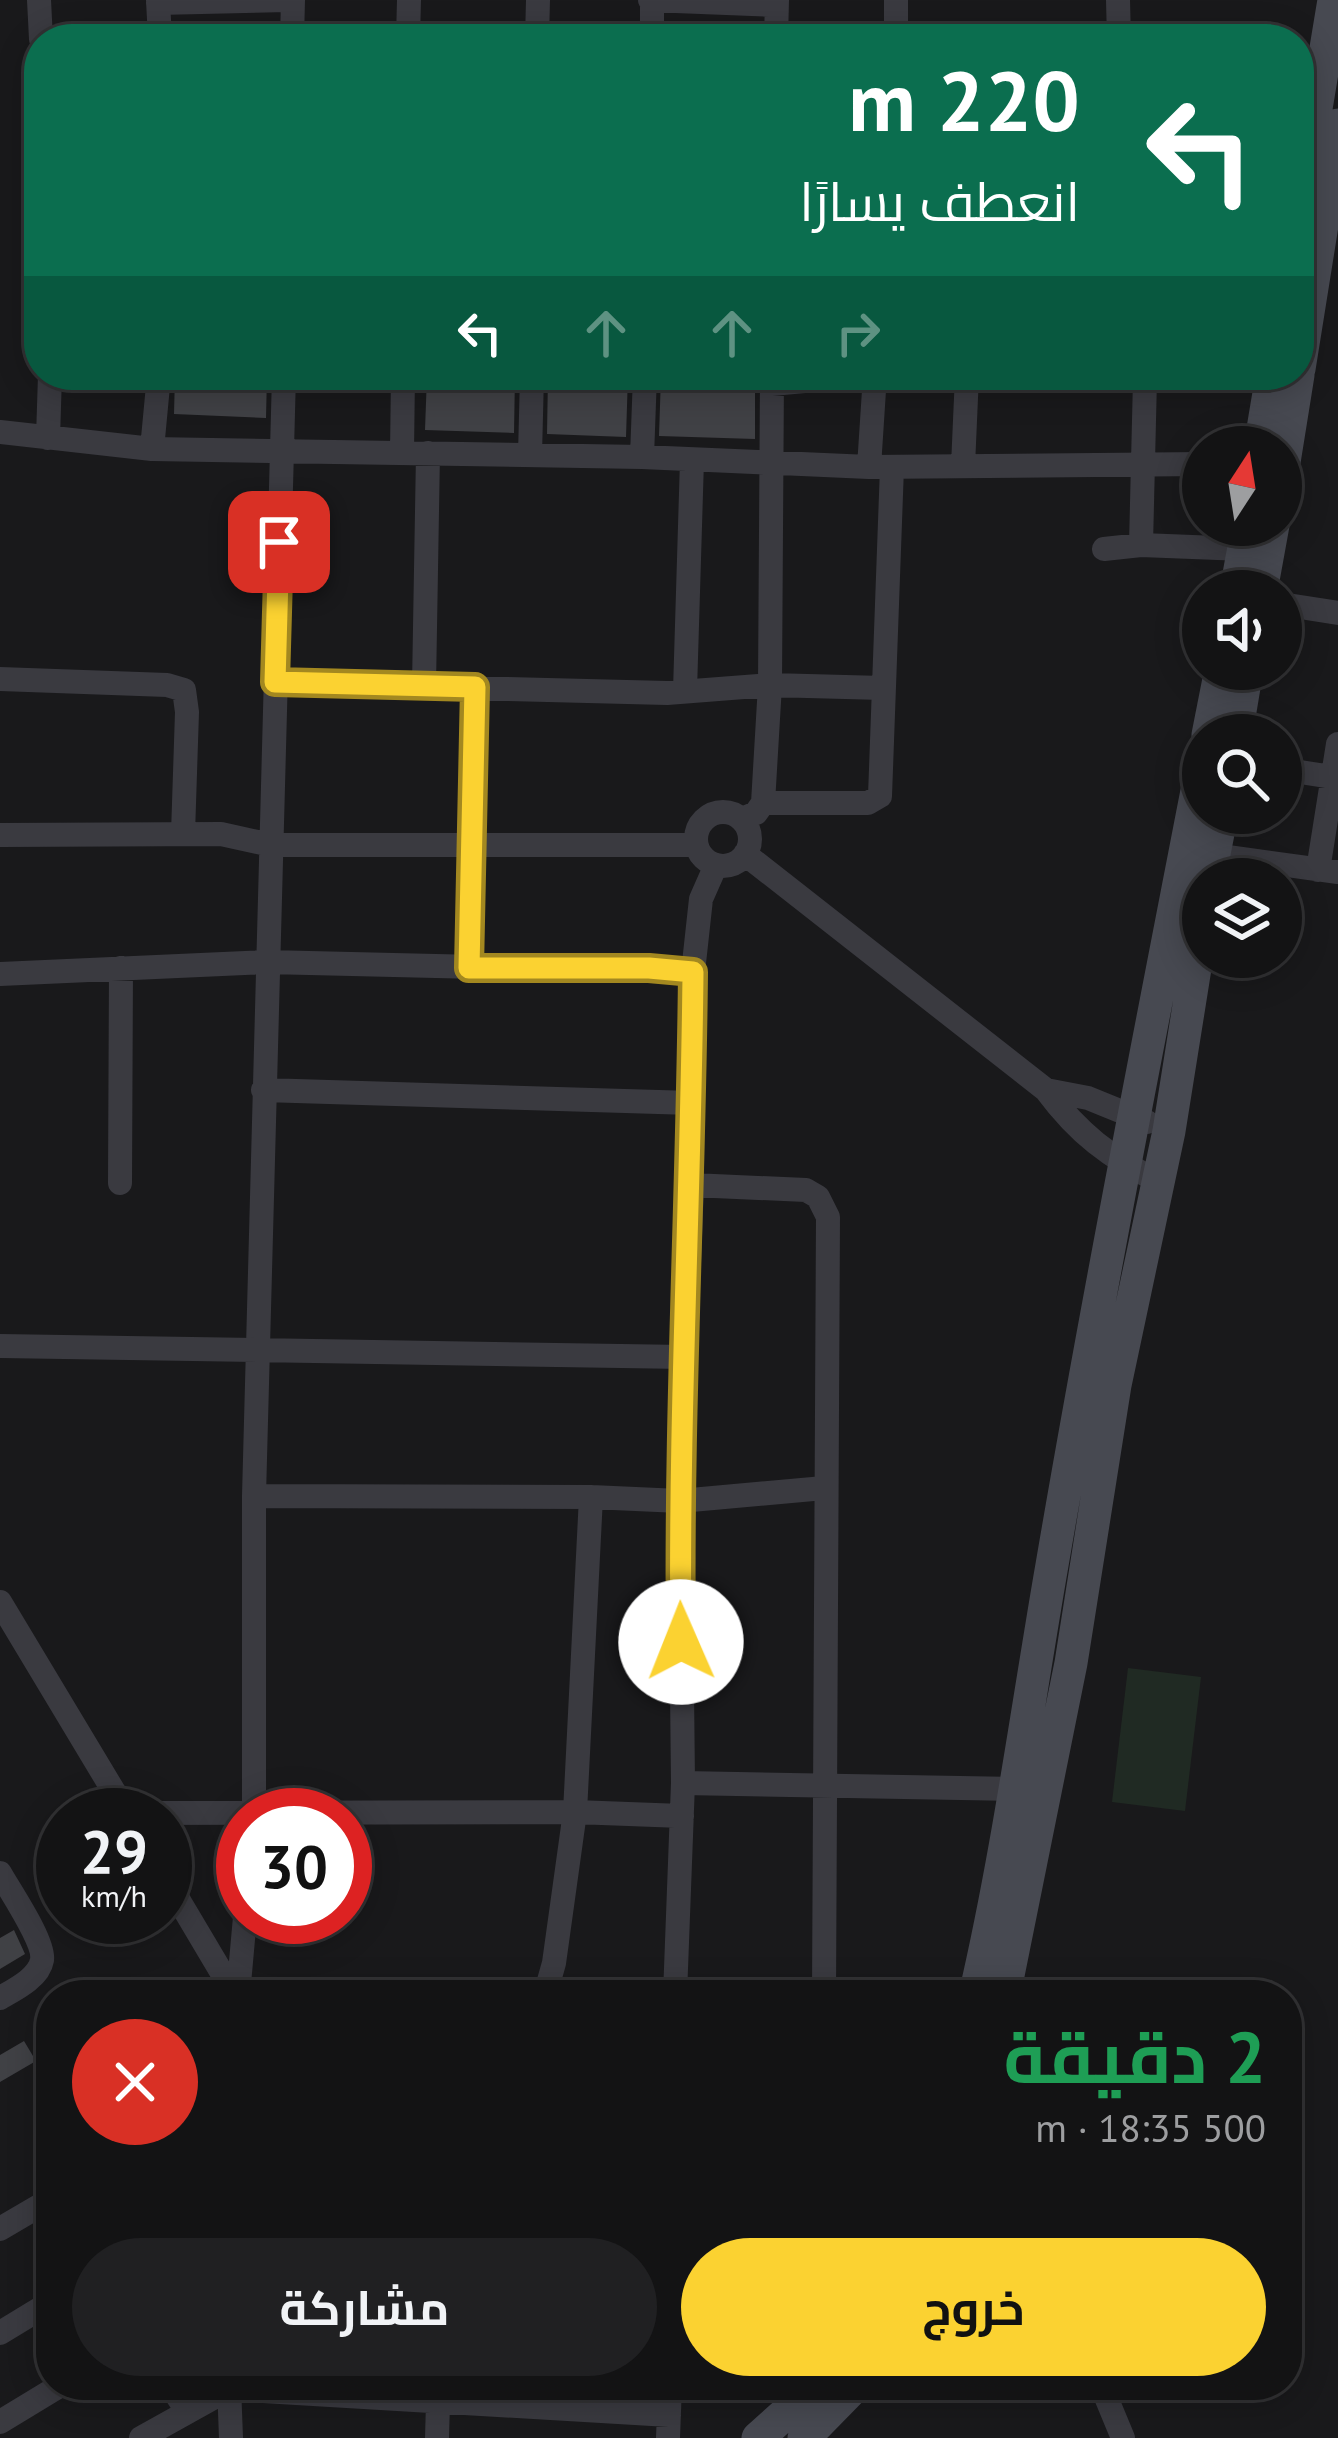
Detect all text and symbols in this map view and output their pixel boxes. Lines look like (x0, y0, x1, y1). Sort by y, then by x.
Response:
text: 220 m (848, 45, 1080, 154)
icon: left (1122, 72, 1278, 228)
text: انعطف يسارًا (799, 166, 1080, 236)
icon: left (447, 300, 513, 366)
icon: ahead (573, 300, 639, 366)
icon: ahead (699, 300, 765, 366)
icon: right (825, 300, 891, 366)
north arrow (1182, 426, 1302, 546)
map controls (1182, 426, 1302, 978)
pin (228, 491, 330, 593)
icon: arrive (246, 509, 312, 575)
button: sound (1182, 570, 1302, 690)
button: search (1182, 714, 1302, 834)
button: layers (1182, 858, 1302, 978)
position arrow (618, 1579, 744, 1705)
speed limit sign: 30 (216, 1788, 372, 1944)
text: 29 (80, 1812, 148, 1890)
text: km/h (81, 1876, 147, 1915)
text: 2 دقيقة (1003, 2010, 1266, 2103)
button: close (72, 2019, 198, 2145)
text: 500 m · 18:35 (1035, 2102, 1266, 2153)
button: مشاركة (72, 2238, 657, 2376)
button: خروج (681, 2238, 1266, 2376)

